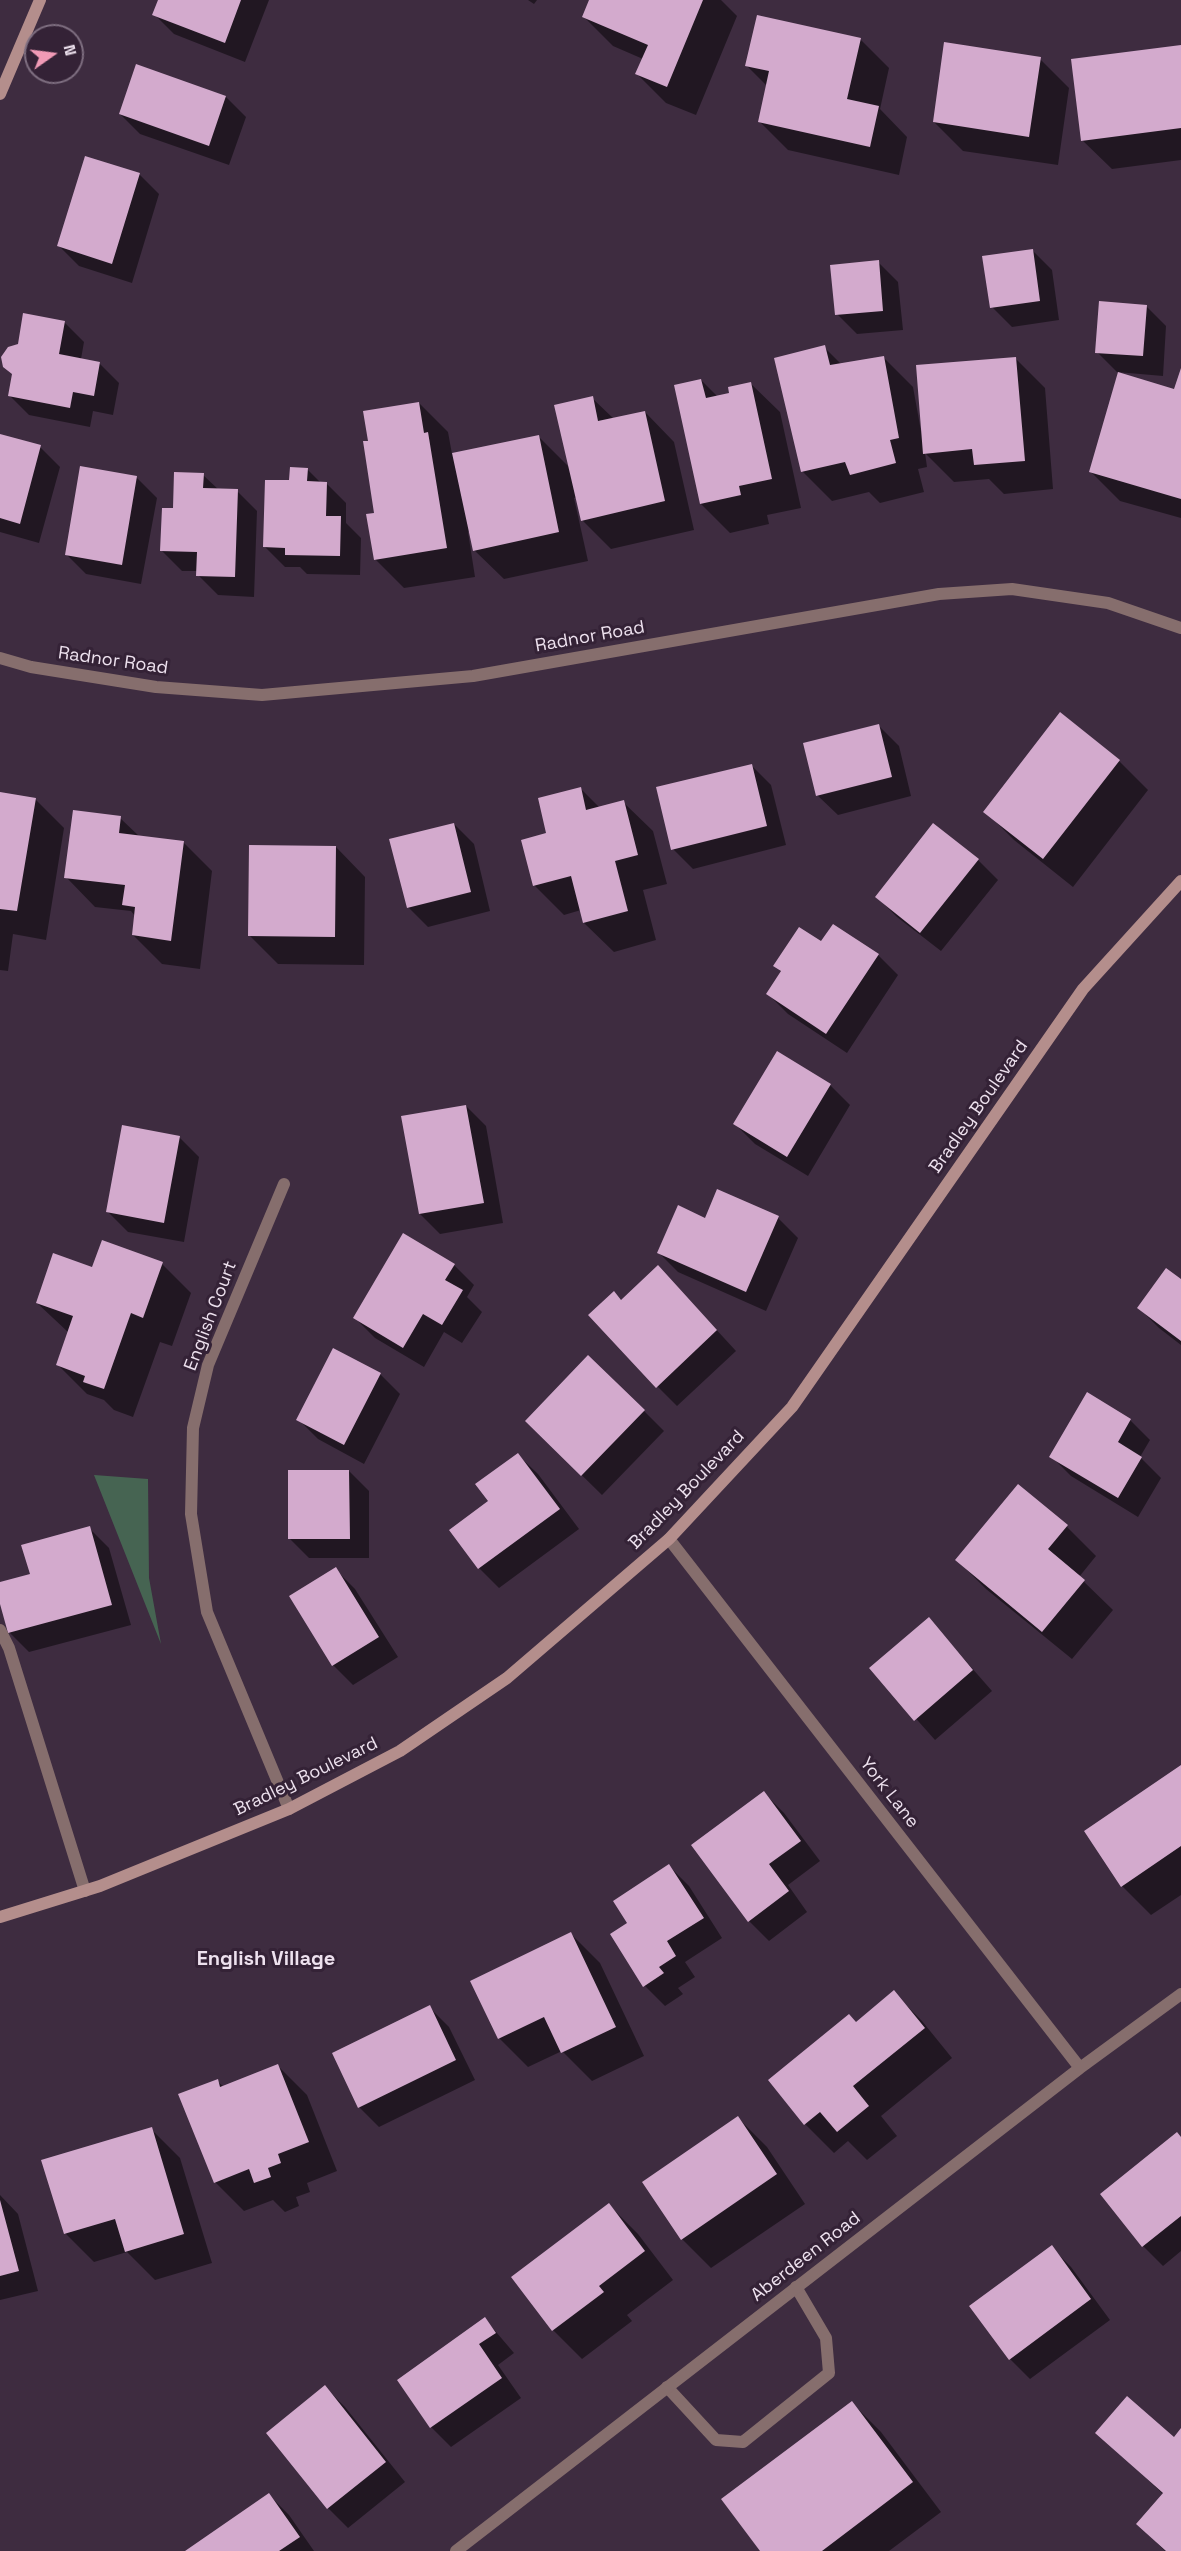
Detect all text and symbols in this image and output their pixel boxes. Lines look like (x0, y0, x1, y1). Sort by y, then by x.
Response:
north arrow (24, 24, 84, 84)
text: N (59, 42, 81, 58)
street label: Radnor Road (534, 617, 646, 657)
street label: Radnor Road (57, 643, 169, 679)
street label: Bradley Boulevard (925, 1036, 1033, 1178)
street label: English Court (180, 1258, 242, 1374)
street label: Bradley Boulevard (625, 1426, 749, 1554)
street label: Bradley Boulevard (231, 1733, 381, 1821)
street label: York Lane (855, 1753, 923, 1833)
district label: English Village (197, 1948, 335, 1972)
street label: Aberdeen Road (747, 2208, 865, 2306)

